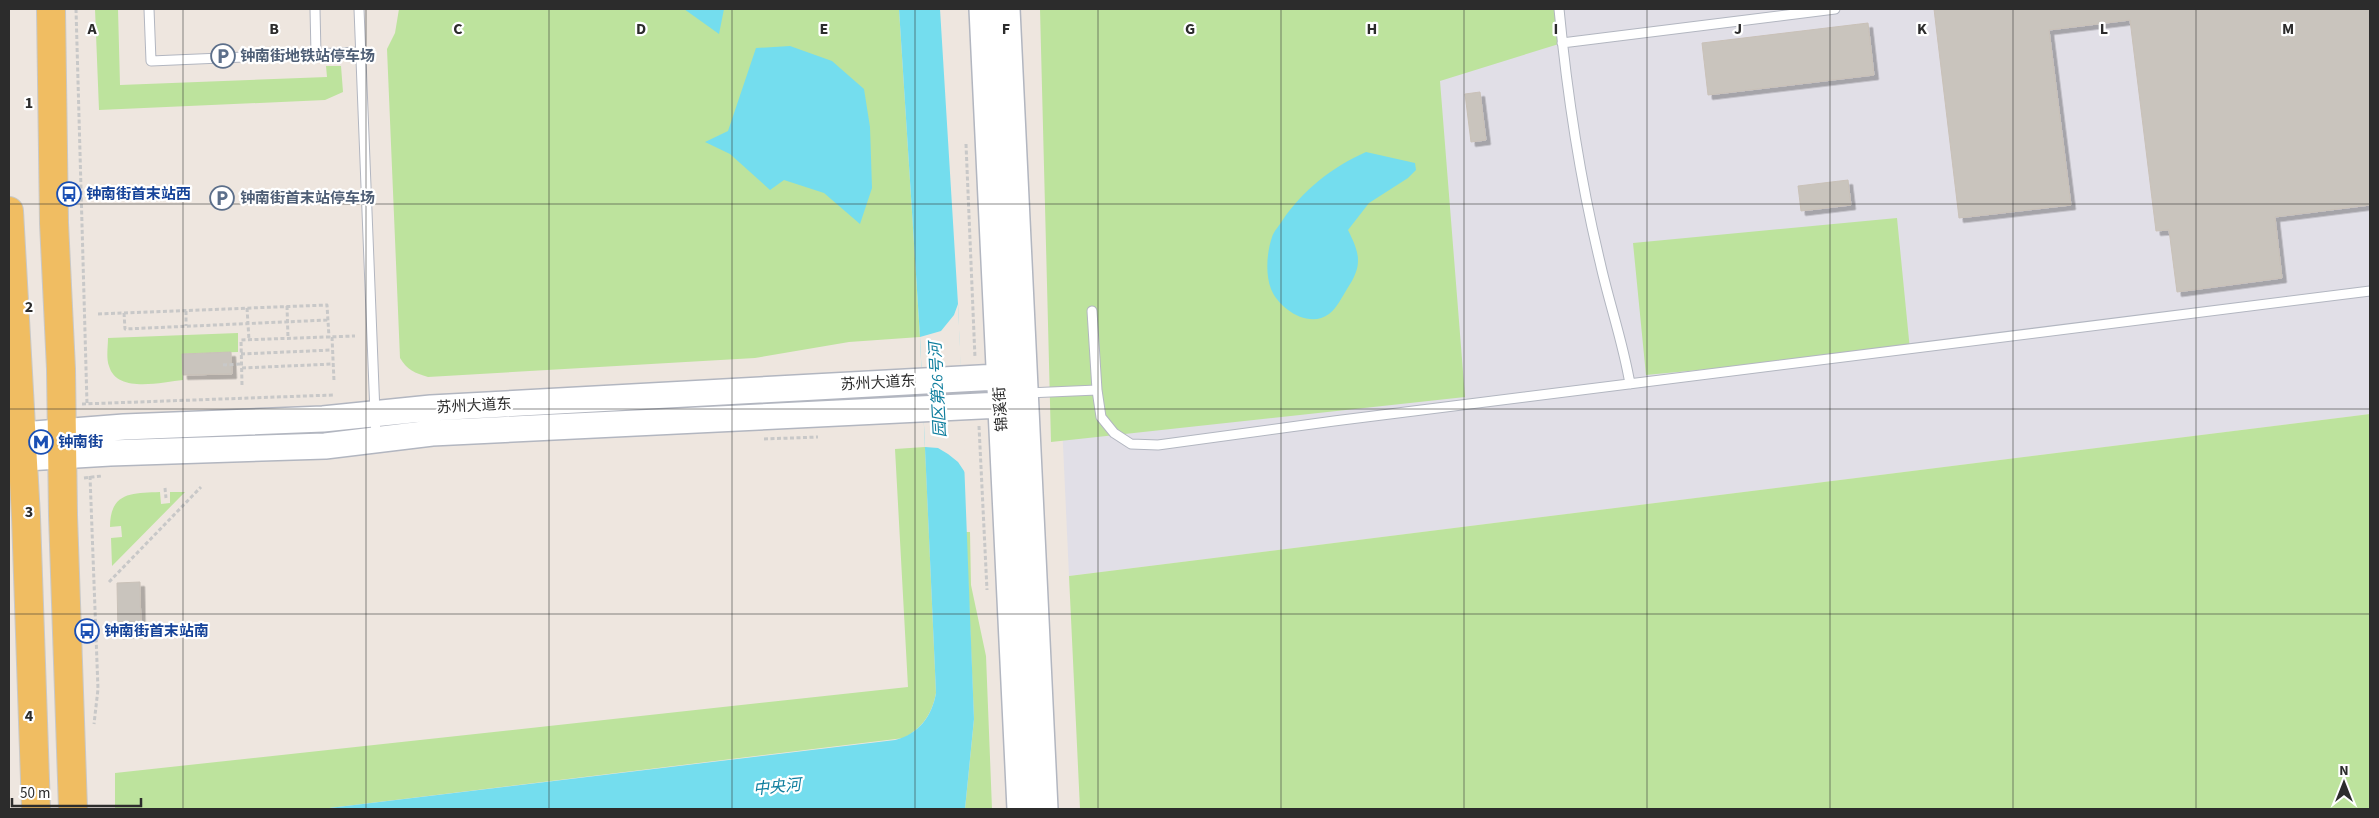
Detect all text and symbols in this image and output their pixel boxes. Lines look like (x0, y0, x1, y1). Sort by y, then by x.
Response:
text: A (86, 18, 97, 40)
text: B (269, 18, 279, 40)
text: C (453, 18, 463, 40)
text: D (636, 18, 646, 40)
text: E (820, 18, 828, 40)
text: F (1002, 18, 1010, 40)
text: G (1185, 18, 1195, 40)
text: H (1367, 18, 1377, 40)
text: I (1554, 18, 1558, 40)
text: J (1734, 18, 1742, 40)
text: K (1917, 18, 1927, 40)
text: L (2100, 18, 2108, 40)
text: M (2282, 18, 2294, 40)
parking icon: 钟南街地铁站停车场 (210, 43, 236, 69)
place label: 钟南街地铁站停车场 (240, 46, 375, 67)
text: 1 (25, 92, 33, 114)
bus stop icon: 钟南街首末站西 (56, 181, 82, 207)
place label: 钟南街首末站西 (86, 184, 191, 205)
parking icon: 钟南街首末站停车场 (209, 185, 235, 211)
place label: 钟南街首末站停车场 (240, 188, 375, 209)
text: 2 (25, 296, 33, 318)
water label: 园区第26号河 (924, 339, 951, 438)
street label: 苏州大道东 (840, 371, 916, 395)
street label: 锦溪街 (989, 386, 1013, 432)
street label: 苏州大道东 (436, 394, 512, 418)
metro station icon: 钟南街 (28, 429, 54, 455)
place label: 钟南街 (58, 432, 103, 453)
text: 3 (25, 501, 33, 523)
bus stop icon: 钟南街首末站南 (74, 618, 100, 644)
place label: 钟南街首末站南 (104, 621, 209, 642)
text: 4 (25, 705, 34, 727)
north arrow (2319, 758, 2369, 808)
text: N (2339, 761, 2349, 781)
water label: 中央河 (752, 773, 805, 800)
scale bar (12, 776, 141, 808)
text: 50 m (20, 783, 50, 804)

